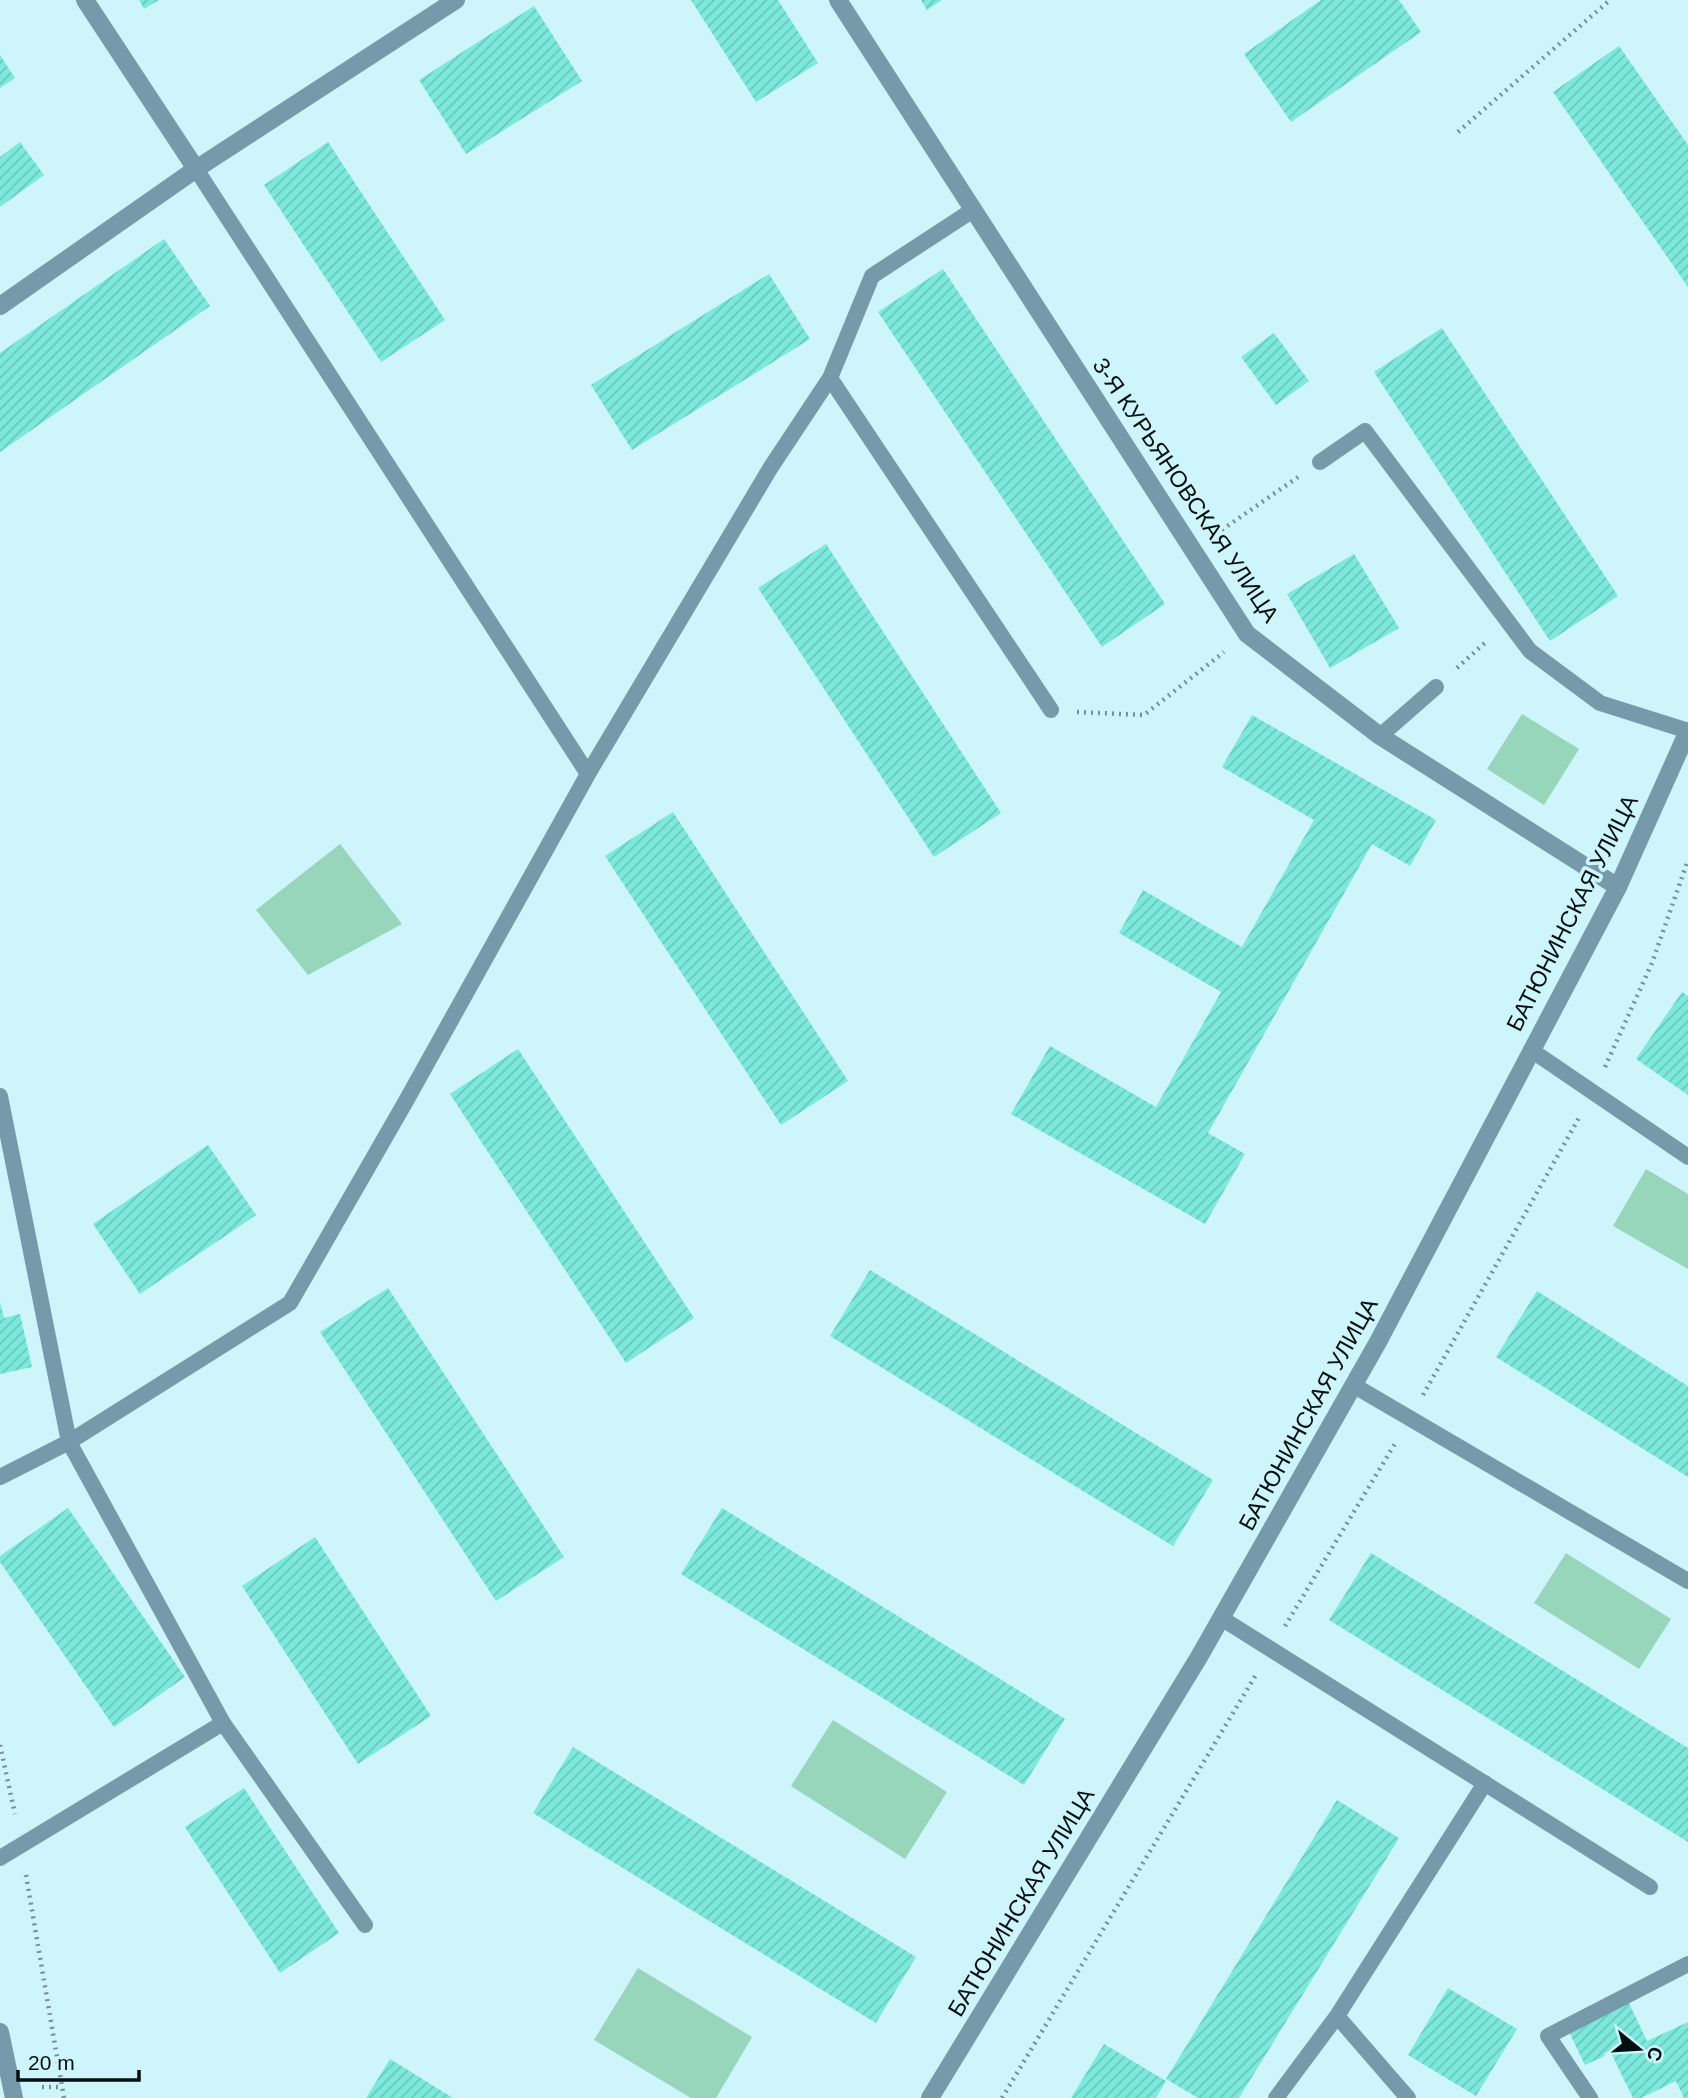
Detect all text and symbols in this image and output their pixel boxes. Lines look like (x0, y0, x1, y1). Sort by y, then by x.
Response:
street label: 3-Я КУРЬЯНОВСКАЯ УЛИЦА (1088, 353, 1285, 628)
street label: БАТЮНИНСКАЯ УЛИЦА (1501, 790, 1643, 1035)
street label: БАТЮНИНСКАЯ УЛИЦА (1233, 1293, 1383, 1535)
street label: БАТЮНИНСКАЯ УЛИЦА (943, 1783, 1100, 2021)
north arrow (1604, 2014, 1674, 2084)
scale bar (18, 2038, 138, 2082)
text: С (1643, 2044, 1667, 2064)
text: 20 m (28, 2051, 75, 2074)

